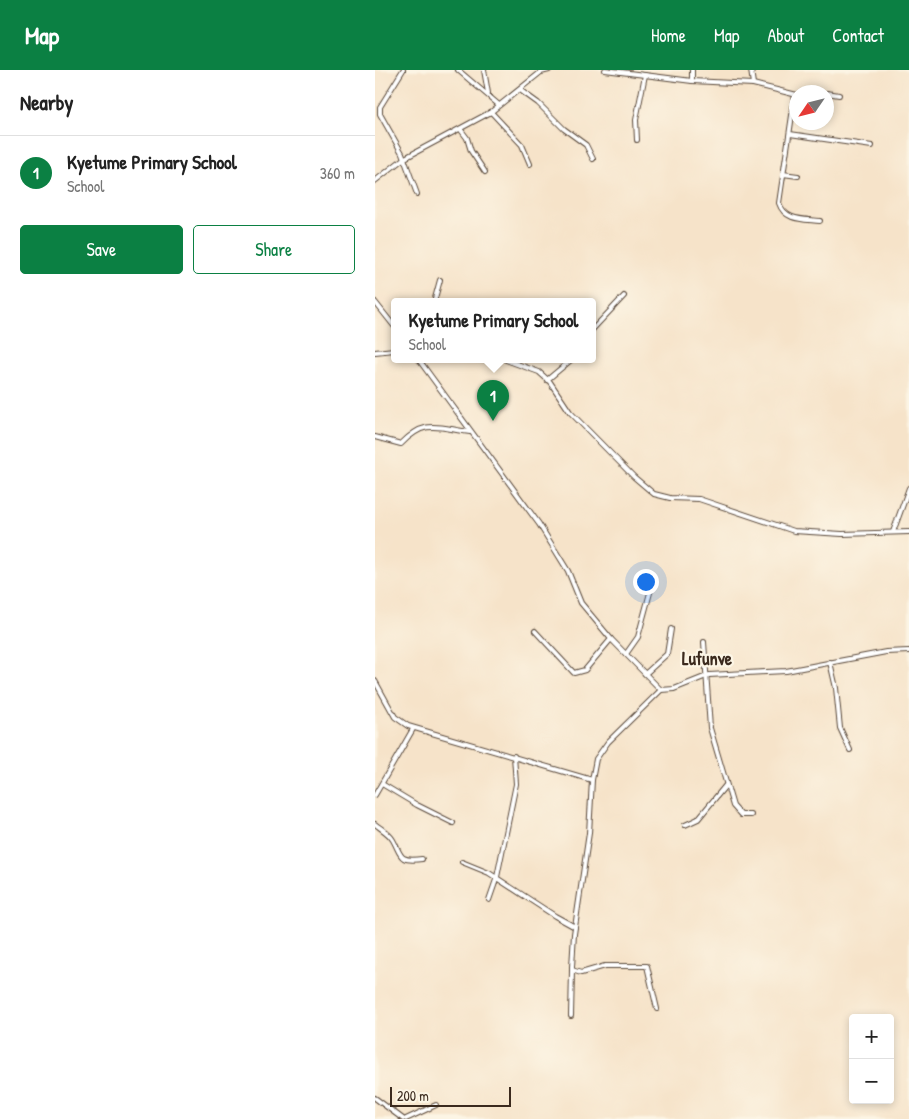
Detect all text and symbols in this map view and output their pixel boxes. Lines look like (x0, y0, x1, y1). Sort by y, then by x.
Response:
text: Map (25, 19, 59, 51)
text: Home (651, 23, 686, 48)
text: Map (714, 23, 739, 48)
text: About (767, 23, 804, 48)
text: Contact (832, 23, 884, 48)
north arrow (789, 85, 834, 130)
text: Nearby (20, 88, 73, 117)
text: Kyetume Primary School (67, 149, 237, 175)
text: 1 (33, 162, 39, 184)
text: 360 m (320, 162, 355, 184)
text: School (67, 175, 104, 197)
button: Save (20, 225, 183, 274)
button: Share (193, 225, 355, 274)
popup (391, 298, 596, 363)
text: Kyetume Primary School (409, 307, 578, 333)
text: School (409, 333, 446, 355)
pin: 1 (477, 380, 509, 421)
your location (633, 569, 659, 595)
district label: Lufunve (682, 646, 733, 671)
map controls (849, 1014, 894, 1104)
button: + (849, 1014, 894, 1059)
button: − (849, 1059, 894, 1104)
scale bar (390, 1084, 511, 1107)
text: 200 m (397, 1086, 429, 1105)

